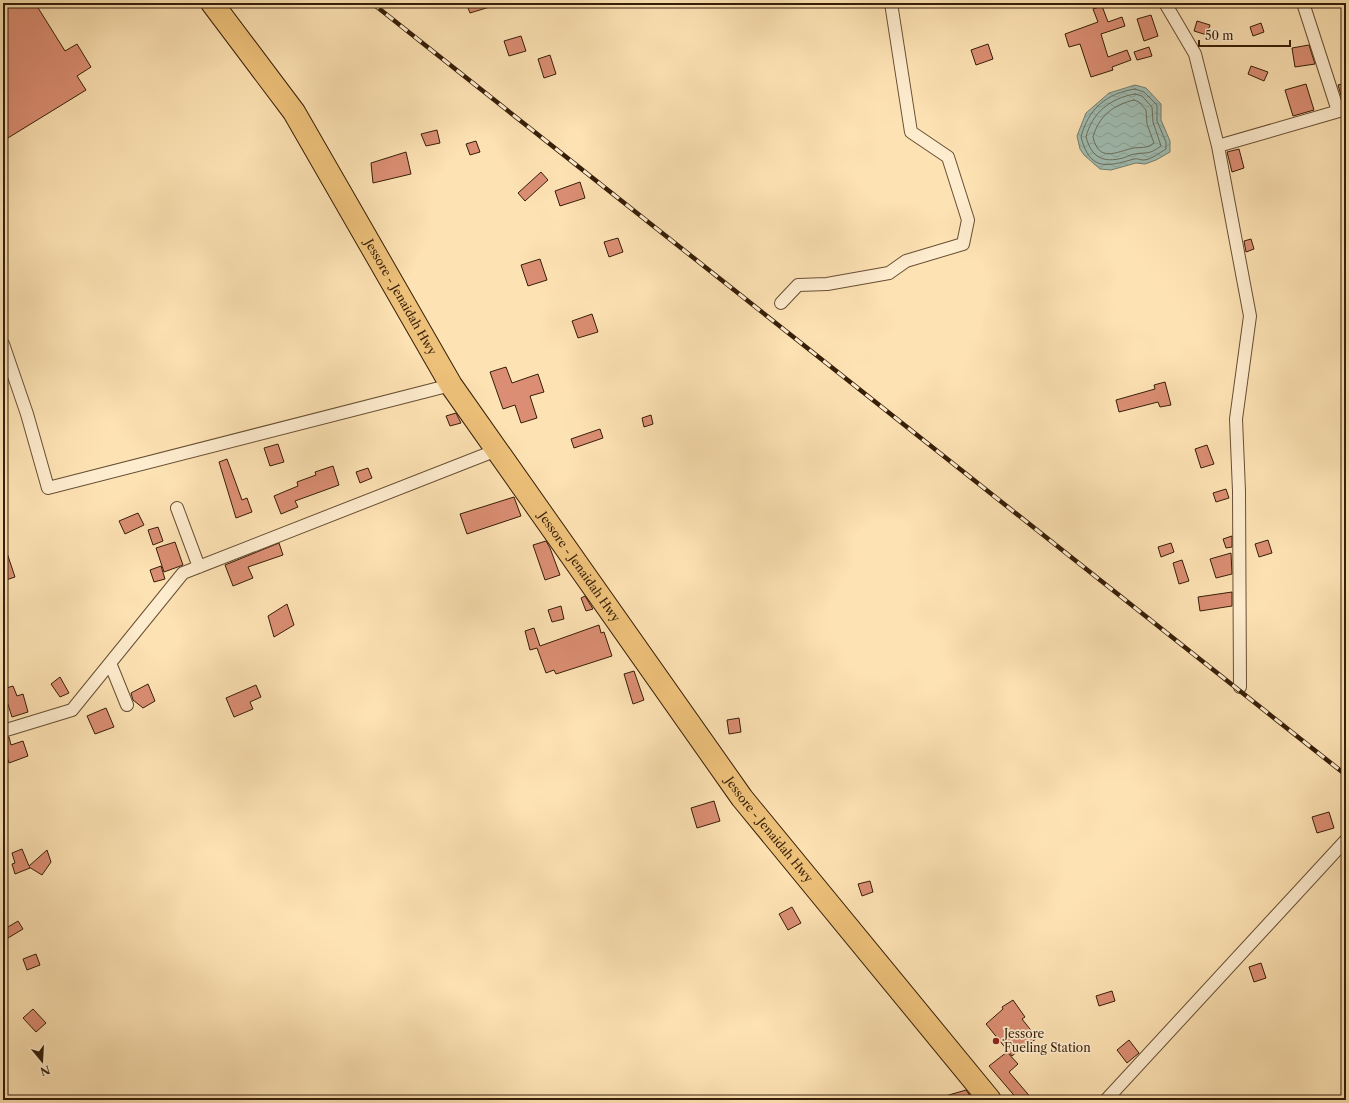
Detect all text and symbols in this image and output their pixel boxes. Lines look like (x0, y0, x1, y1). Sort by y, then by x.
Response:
scale bar (1199, 22, 1290, 48)
text: 50 m (1205, 28, 1234, 43)
street label: Jessore - Jenaidah Hwy (361, 234, 440, 358)
street label: Jessore - Jenaidah Hwy (535, 507, 624, 625)
street label: Jessore - Jenaidah Hwy (721, 772, 816, 886)
place label: Jessore Fueling Station (1002, 1026, 1091, 1055)
marker: Jessore Fueling Station (991, 1036, 1001, 1046)
north arrow (22, 1041, 62, 1081)
text: N (38, 1062, 52, 1079)

